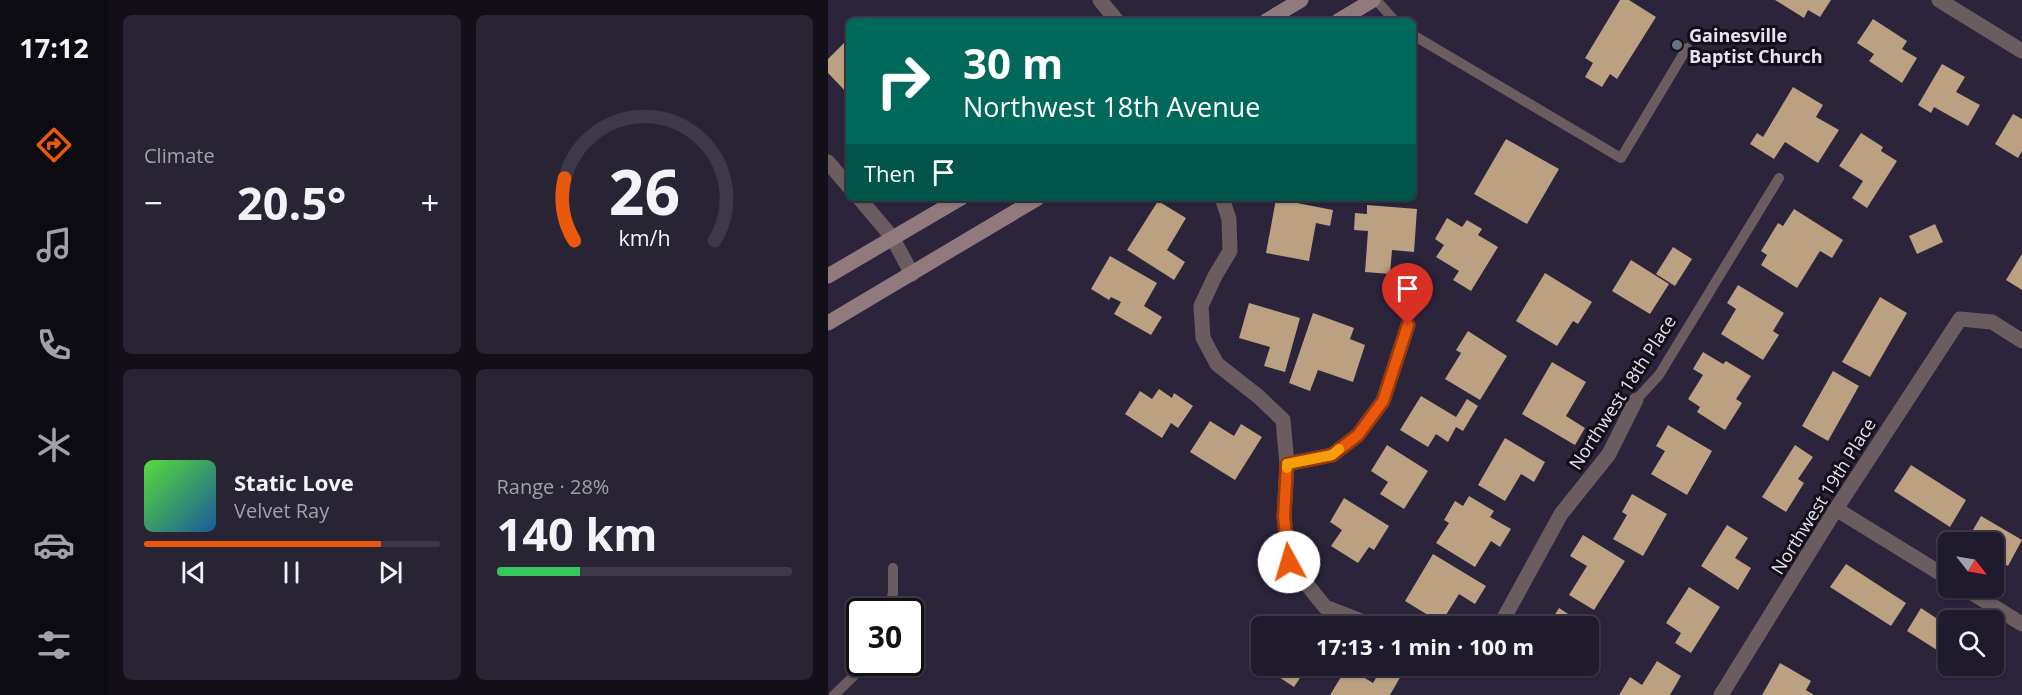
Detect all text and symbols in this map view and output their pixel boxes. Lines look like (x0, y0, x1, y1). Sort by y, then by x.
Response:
place label: Gainesville Baptist Church (1689, 23, 1823, 68)
text: 17:12 (19, 29, 89, 66)
text: 30 m (963, 34, 1063, 91)
marker: Gainesville Baptist Church (1670, 38, 1684, 52)
icon: right (864, 42, 942, 120)
text: Northwest 18th Avenue (963, 88, 1260, 125)
icon: directions (33, 124, 75, 166)
text: Climate (144, 142, 215, 169)
text: 26 (609, 148, 680, 233)
icon: arrive (927, 156, 960, 189)
text: Then (864, 158, 915, 188)
text: 20.5° (237, 172, 346, 233)
text: − (144, 180, 163, 225)
text: + (421, 180, 439, 225)
icon: music (33, 224, 75, 266)
text: km/h (618, 224, 670, 253)
pin (1382, 263, 1433, 325)
icon: arrive (1391, 272, 1424, 305)
street label: Northwest 18th Place (1563, 310, 1681, 474)
icon: phone (33, 324, 75, 366)
street label: Northwest 19th Place (1765, 413, 1881, 579)
icon: climate (33, 424, 75, 466)
text: Static Love (234, 467, 354, 497)
text: Range · 28% (497, 473, 609, 500)
text: Velvet Ray (234, 497, 329, 524)
text: 140 km (497, 503, 657, 564)
icon: car (33, 524, 75, 566)
position arrow (1257, 530, 1321, 594)
north arrow (1938, 532, 2004, 598)
map controls (1938, 532, 2004, 676)
icon: previous (177, 556, 210, 589)
icon: pause (275, 556, 308, 589)
icon: next (374, 556, 407, 589)
speed limit sign: 30 (846, 598, 924, 676)
button: search (1938, 610, 2004, 676)
icon: filters (33, 624, 75, 666)
text: 17:13 · 1 min · 100 m (1316, 631, 1534, 661)

